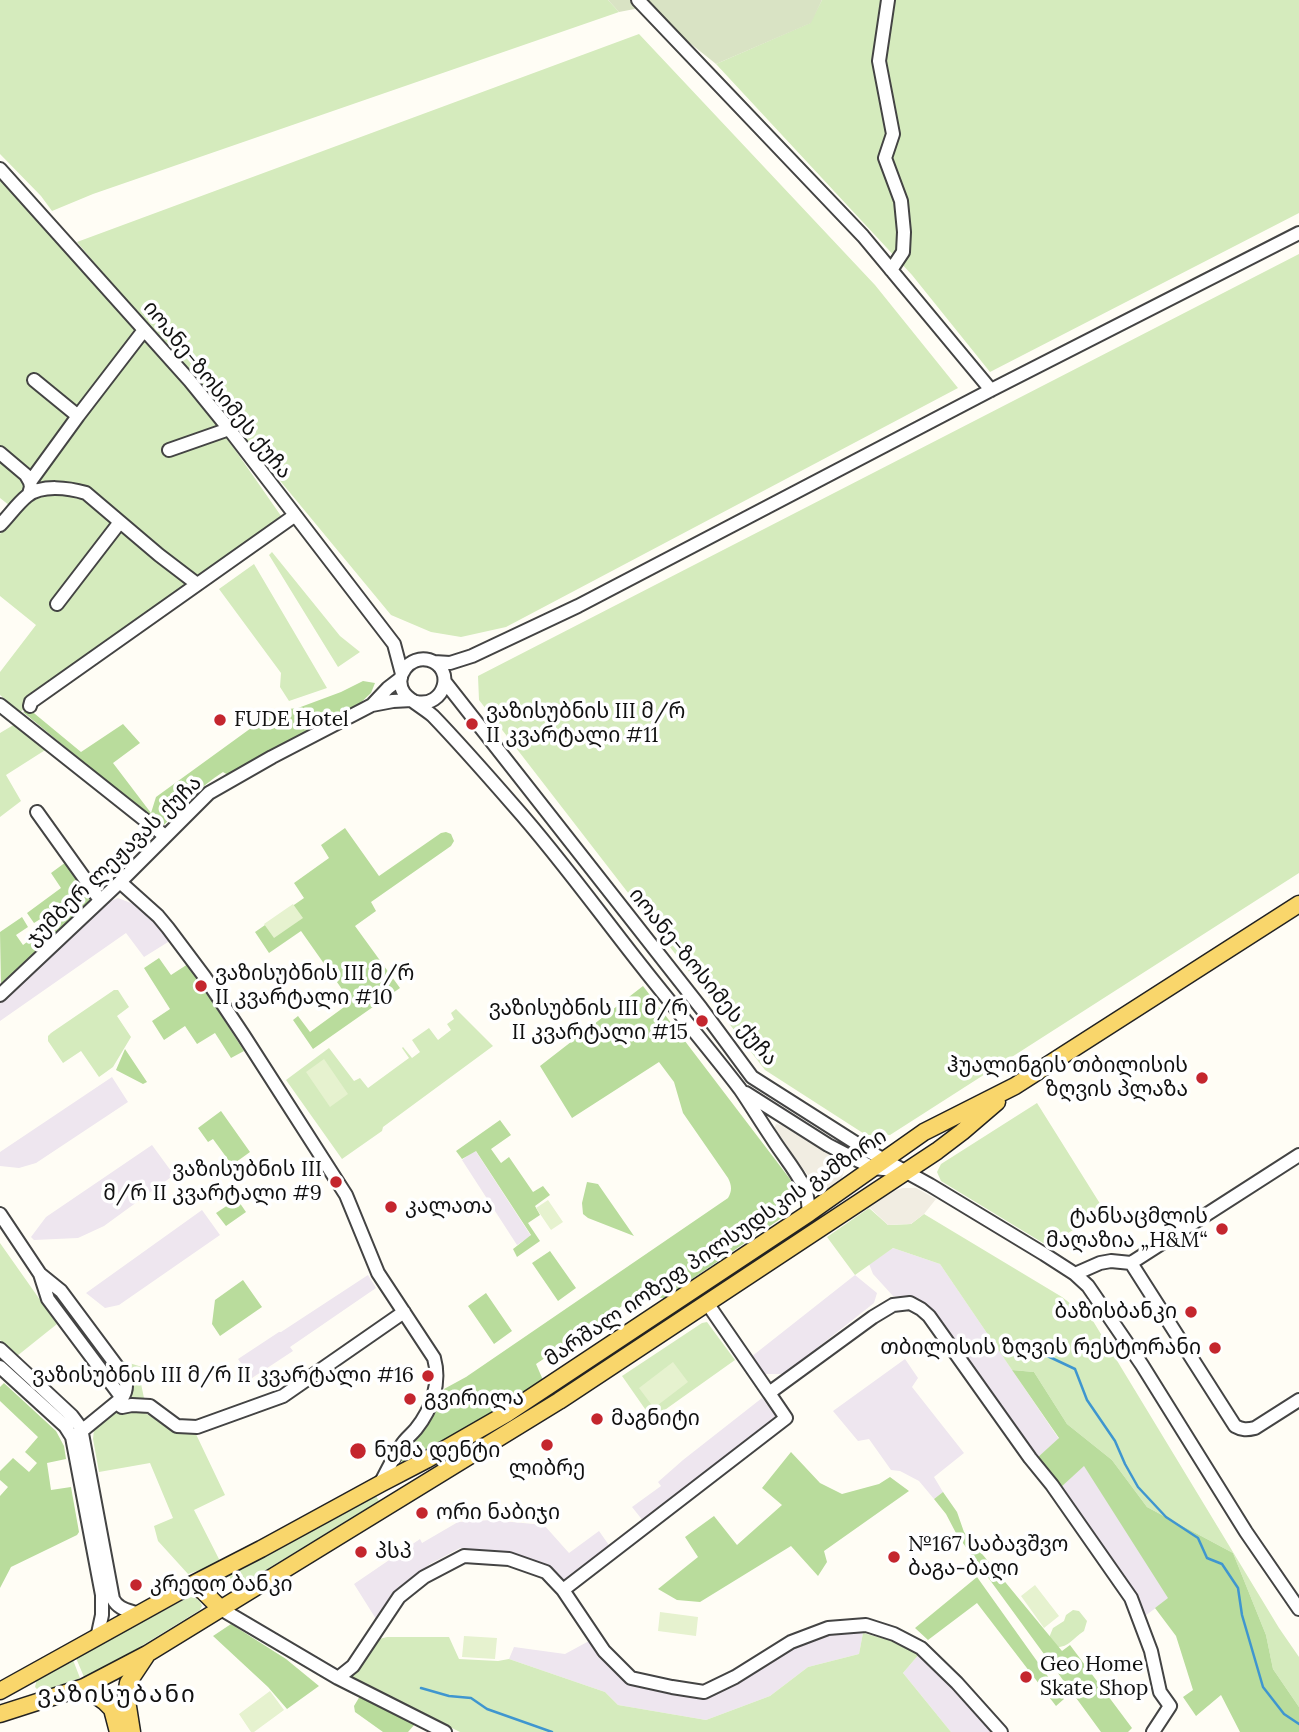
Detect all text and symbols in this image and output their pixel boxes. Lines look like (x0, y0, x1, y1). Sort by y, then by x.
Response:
street label: იოანე-ზოსიმეს ქუჩა (137, 296, 297, 484)
place label: ვაზისუბნის III მ/რ II კვარტალი #11 (486, 699, 685, 749)
place label: FUDE Hotel (234, 707, 349, 733)
marker: FUDE Hotel (212, 712, 228, 728)
marker: ვაზისუბნის III მ/რ II კვარტალი #11 (464, 716, 480, 732)
street label: ჯუმბერ ლეჟავას ქუჩა (21, 771, 207, 951)
street label: იოანე-ზოსიმეს ქუჩა (623, 883, 783, 1071)
place label: ვაზისუბნის III მ/რ II კვარტალი #10 (215, 961, 414, 1011)
marker: ვაზისუბნის III მ/რ II კვარტალი #10 (193, 978, 209, 994)
place label: ვაზისუბნის III მ/რ II კვარტალი #15 (489, 996, 688, 1046)
marker: ვაზისუბნის III მ/რ II კვარტალი #15 (694, 1013, 710, 1029)
place label: ჰუალინგის თბილისის ზღვის პლაზა (947, 1053, 1188, 1103)
marker: ჰუალინგის თბილისის ზღვის პლაზა (1194, 1070, 1210, 1086)
street label: მარშალ იოზეფ პილსუდსკის გამზირი (540, 1124, 892, 1372)
place label: ვაზისუბნის III მ/რ II კვარტალი #9 (103, 1157, 322, 1207)
marker: ვაზისუბნის III მ/რ II კვარტალი #9 (328, 1174, 344, 1190)
place label: კალათა (405, 1194, 493, 1220)
marker: კალათა (383, 1199, 399, 1215)
place label: ტანსაცმლის მაღაზია „H&M“ (1046, 1204, 1208, 1254)
marker: ტანსაცმლის მაღაზია „H&M“ (1214, 1221, 1230, 1237)
place label: ბაზისბანკი (1055, 1299, 1177, 1325)
marker: ბაზისბანკი (1183, 1304, 1199, 1320)
place label: თბილისის ზღვის რესტორანი (880, 1335, 1201, 1361)
marker: თბილისის ზღვის რესტორანი (1207, 1340, 1223, 1356)
place label: ვაზისუბნის III მ/რ II კვარტალი #16 (32, 1363, 414, 1389)
marker: ვაზისუბნის III მ/რ II კვარტალი #16 (420, 1368, 436, 1384)
place label: გვირილა (424, 1386, 524, 1412)
marker: გვირილა (402, 1391, 418, 1407)
place label: მაგნიტი (611, 1406, 700, 1432)
marker: მაგნიტი (589, 1411, 605, 1427)
marker: ლიბრე (539, 1437, 555, 1453)
place label: ნუმა დენტი (374, 1438, 500, 1464)
marker: ნუმა დენტი (348, 1441, 368, 1461)
place label: ლიბრე (509, 1456, 585, 1482)
place label: ორი ნაბიჯი (436, 1500, 560, 1526)
marker: ორი ნაბიჯი (414, 1505, 430, 1521)
place label: №167 საბავშვო ბაგა-ბაღი (908, 1532, 1068, 1582)
place label: პსპ (375, 1539, 412, 1565)
marker: პსპ (353, 1544, 369, 1560)
marker: №167 საბავშვო ბაგა-ბაღი (886, 1549, 902, 1565)
place label: კრედო ბანკი (150, 1572, 293, 1598)
marker: კრედო ბანკი (128, 1577, 144, 1593)
place label: Geo Home Skate Shop (1040, 1652, 1148, 1702)
marker: Geo Home Skate Shop (1018, 1669, 1034, 1685)
district label: ვაზისუბანი (39, 1681, 195, 1709)

